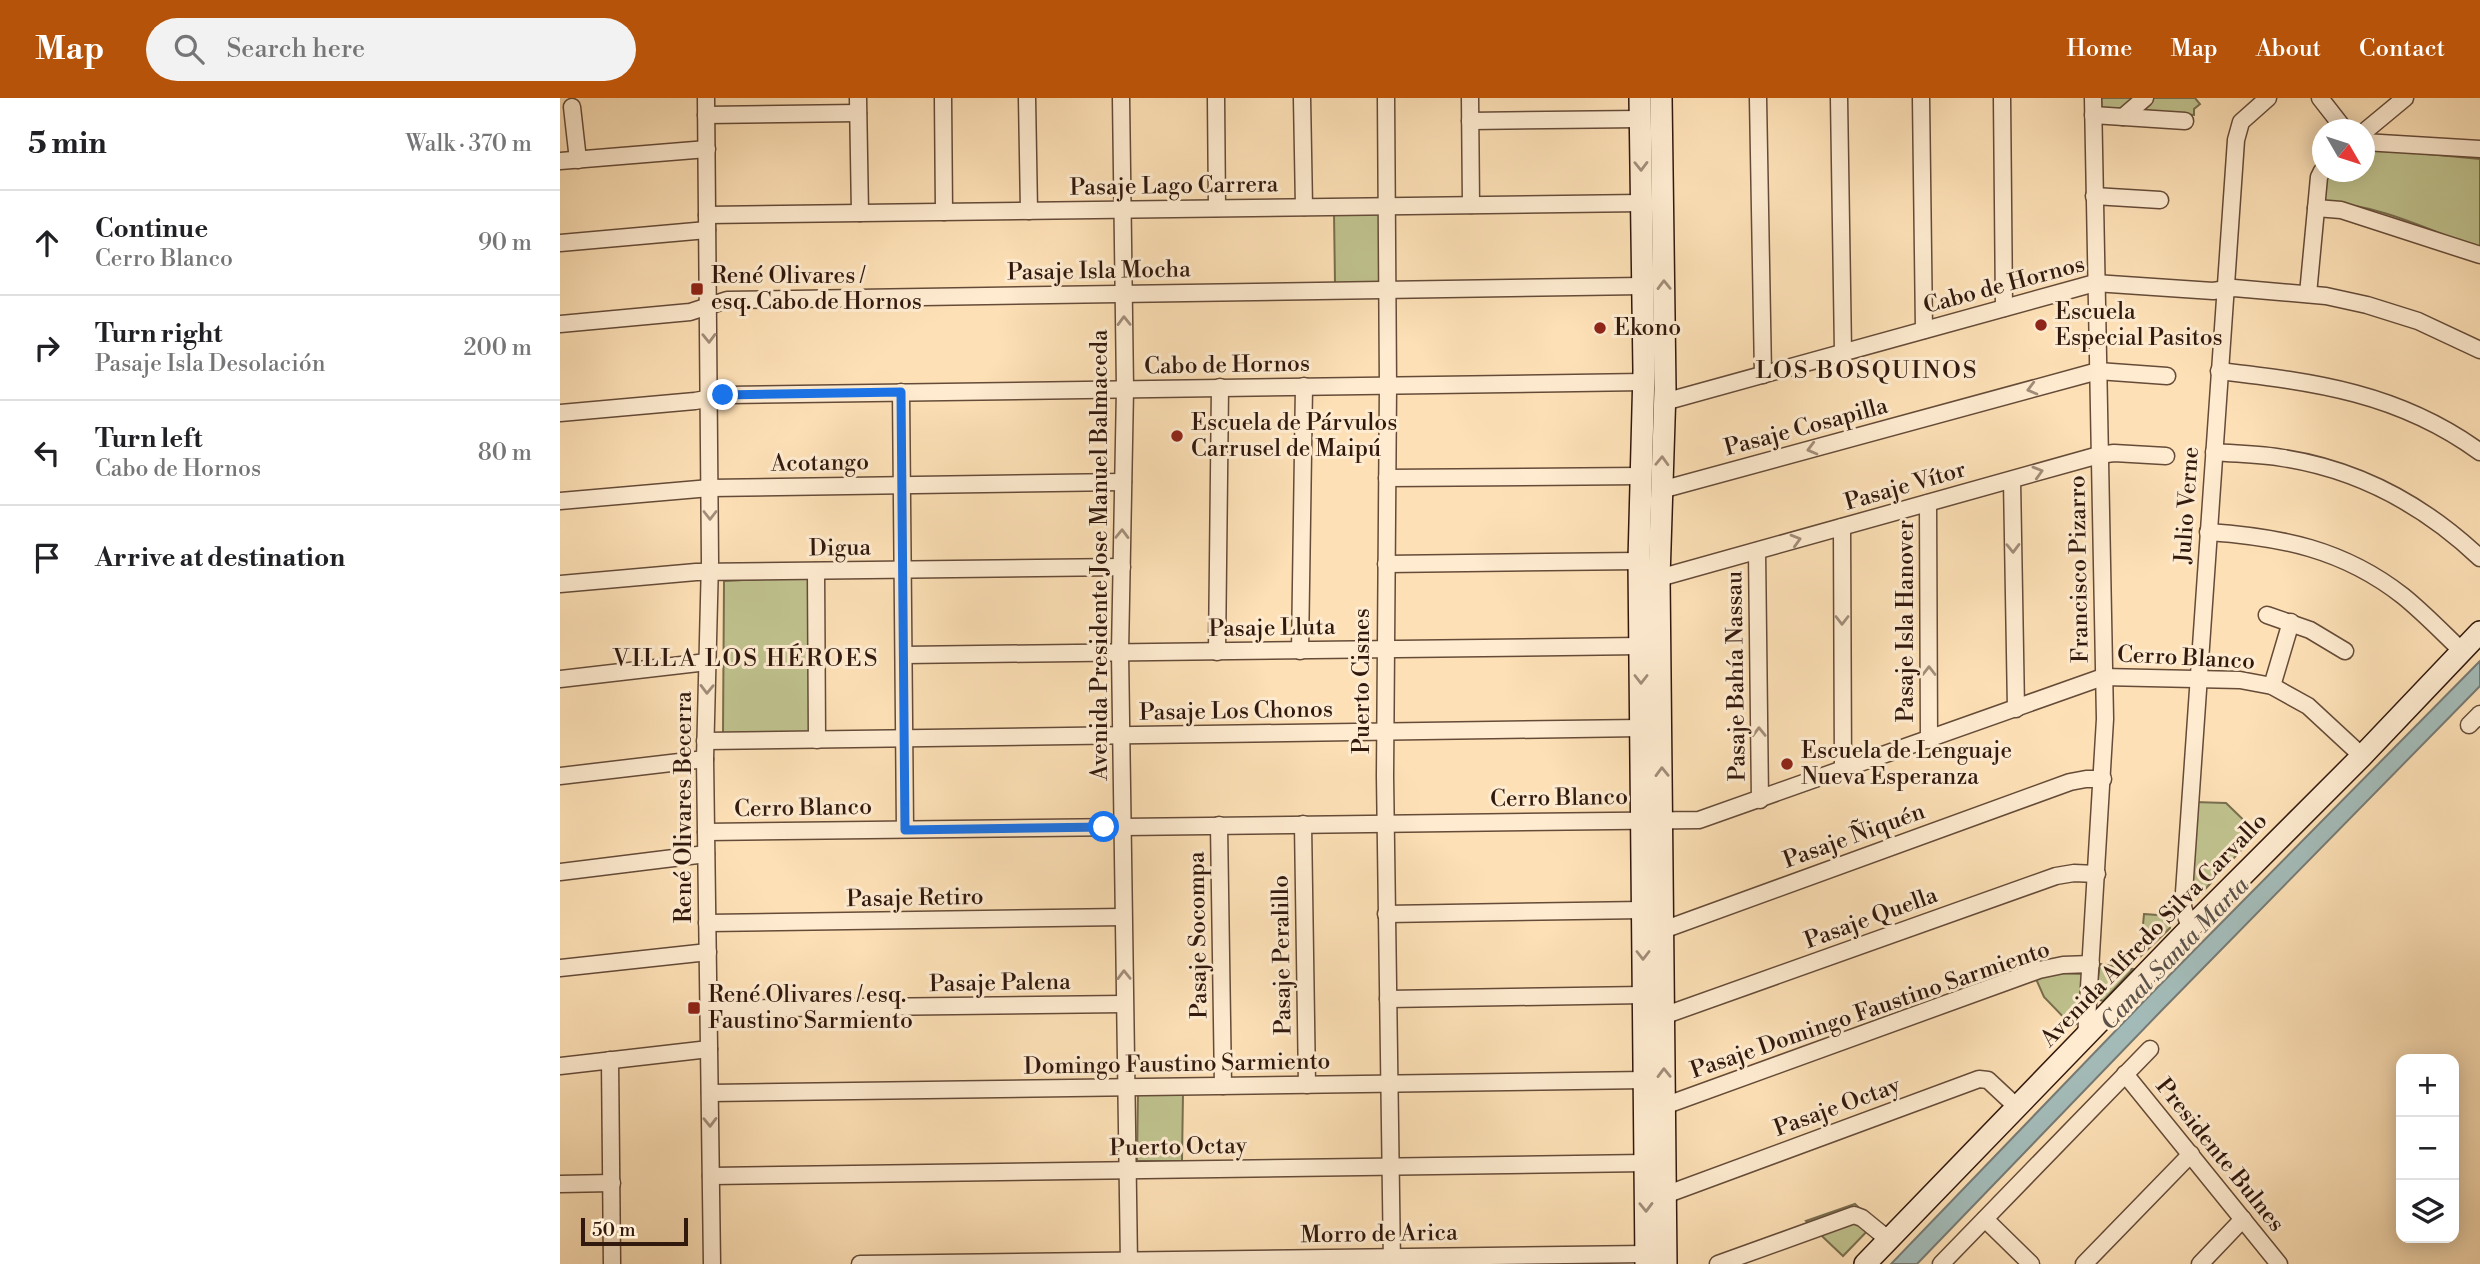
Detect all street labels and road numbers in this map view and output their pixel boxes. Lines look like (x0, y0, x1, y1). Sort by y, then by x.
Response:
street label: Pasaje Lago Carrera (1069, 170, 1279, 202)
street label: Cabo de Hornos (1920, 250, 2088, 320)
street label: Pasaje Isla Mocha (1007, 255, 1191, 287)
street label: Avenida Presidente Jose Manuel Balmaceda (1086, 329, 1114, 782)
street label: Cabo de Hornos (1144, 350, 1310, 380)
street label: Pasaje Cosapilla (1721, 392, 1891, 462)
street label: Julio Verne (2169, 446, 2205, 565)
street label: Acotango (770, 448, 869, 478)
street label: Pasaje Vítor (1841, 455, 1969, 517)
street label: Francisco Pizarro (2063, 475, 2095, 663)
street label: Pasaje Isla Hanover (1892, 520, 1920, 722)
street label: Digua (809, 533, 872, 563)
street label: Pasaje Bahía Nassau (1720, 571, 1752, 781)
street label: Puerto Cisnes (1348, 608, 1376, 754)
street label: Pasaje Lluta (1208, 613, 1336, 643)
street label: Cerro Blanco (2116, 640, 2256, 676)
street label: René Olivares Becerra (670, 691, 698, 923)
street label: Pasaje Los Chonos (1139, 695, 1333, 727)
street label: Cerro Blanco (1490, 783, 1628, 813)
street label: Cerro Blanco (734, 793, 872, 823)
street label: Pasaje Ñiquén (1779, 795, 1929, 875)
street label: Avenida Alfredo Silva Carvallo (2034, 807, 2273, 1054)
street label: Pasaje Socompa (1183, 851, 1213, 1019)
street label: Pasaje Peralillo (1267, 875, 1297, 1035)
street label: Pasaje Quella (1801, 881, 1942, 955)
street label: Pasaje Retiro (846, 883, 984, 913)
street label: Pasaje Domingo Faustino Sarmiento (1687, 935, 2053, 1085)
street label: Pasaje Palena (929, 968, 1071, 998)
street label: Domingo Faustino Sarmiento (1023, 1047, 1331, 1081)
street label: Pasaje Octay (1770, 1071, 1905, 1143)
street label: Presidente Bulnes (2150, 1073, 2290, 1237)
street label: Puerto Octay (1109, 1132, 1248, 1162)
street label: Morro de Arica (1300, 1219, 1458, 1249)

